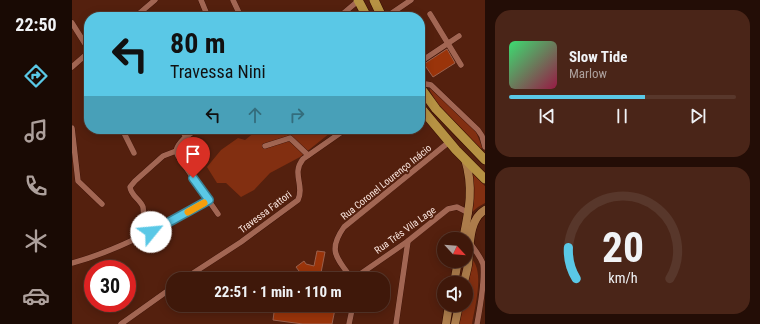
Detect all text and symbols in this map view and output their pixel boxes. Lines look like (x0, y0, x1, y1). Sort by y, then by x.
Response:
text: 22:50 (15, 14, 57, 35)
text: 80 m (170, 27, 226, 60)
icon: left (104, 28, 156, 80)
text: Slow Tide (569, 48, 627, 66)
text: Travessa Nini (170, 61, 266, 82)
icon: directions (22, 62, 50, 90)
text: Marlow (569, 66, 607, 81)
icon: left (202, 104, 224, 126)
icon: ahead (244, 104, 266, 126)
icon: right (286, 104, 308, 126)
icon: previous (536, 105, 558, 127)
icon: pause (611, 105, 633, 127)
icon: next (687, 105, 709, 127)
icon: music (22, 117, 50, 145)
pin (176, 137, 210, 178)
street label: Rua Coronel Lourenço Inácio (339, 142, 433, 222)
icon: arrive (182, 143, 204, 165)
icon: phone (22, 172, 50, 200)
street label: Travessa Fattori (236, 189, 294, 235)
street label: Rua Três Vila Lage (372, 204, 438, 256)
position arrow (130, 211, 172, 253)
text: 20 (601, 222, 644, 271)
icon: climate (22, 227, 50, 255)
north arrow (437, 232, 473, 268)
map controls (437, 232, 473, 312)
speed limit sign: 30 (84, 260, 136, 312)
text: km/h (608, 269, 637, 285)
button: sound (437, 276, 473, 312)
icon: car (22, 282, 50, 310)
text: 22:51 · 1 min · 110 m (214, 283, 342, 301)

